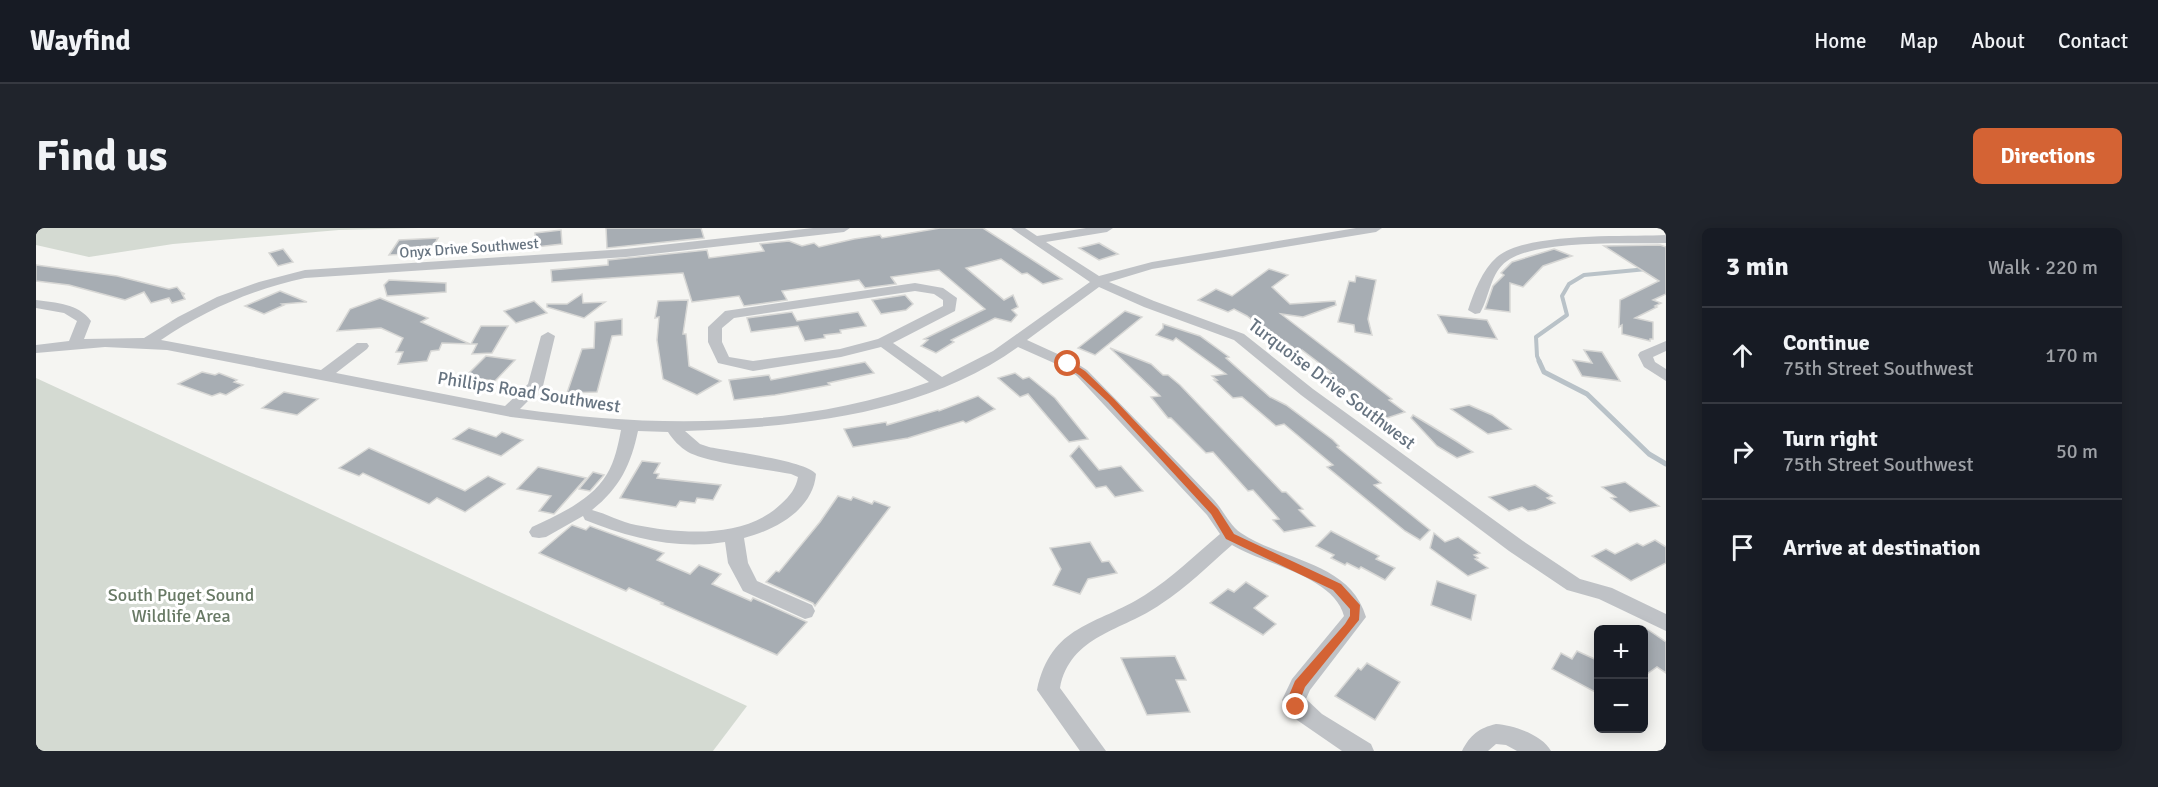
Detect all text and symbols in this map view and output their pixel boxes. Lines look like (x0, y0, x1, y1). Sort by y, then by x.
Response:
text: Wayfind (30, 24, 131, 58)
text: Home (1814, 28, 1867, 54)
text: Map (1900, 28, 1938, 54)
text: About (1971, 28, 2025, 54)
text: Contact (2058, 28, 2128, 54)
button: Directions (1973, 128, 2122, 184)
text: Find us (36, 131, 167, 182)
street label: Onyx Drive Southwest (399, 234, 539, 262)
text: 3 min (1726, 251, 1789, 283)
text: Walk · 220 m (1988, 255, 2098, 280)
street label: Turquoise Drive Southwest (1244, 314, 1420, 454)
text: Continue (1783, 329, 1870, 356)
icon: ahead (1726, 339, 1759, 372)
text: 170 m (2045, 343, 2098, 368)
route start (1054, 350, 1080, 376)
text: 75th Street Southwest (1783, 356, 1973, 381)
street label: Phillips Road Southwest (436, 367, 622, 417)
text: Turn right (1783, 425, 1878, 452)
icon: right (1726, 435, 1759, 468)
text: 50 m (2056, 439, 2098, 464)
text: 75th Street Southwest (1783, 452, 1973, 477)
icon: arrive (1726, 531, 1759, 564)
text: Arrive at destination (1783, 534, 1980, 561)
park label: South Puget Sound Wildlife Area (108, 584, 254, 627)
map controls (1594, 625, 1648, 733)
button: + (1594, 625, 1648, 679)
button: − (1594, 679, 1648, 733)
route end (1282, 693, 1308, 719)

